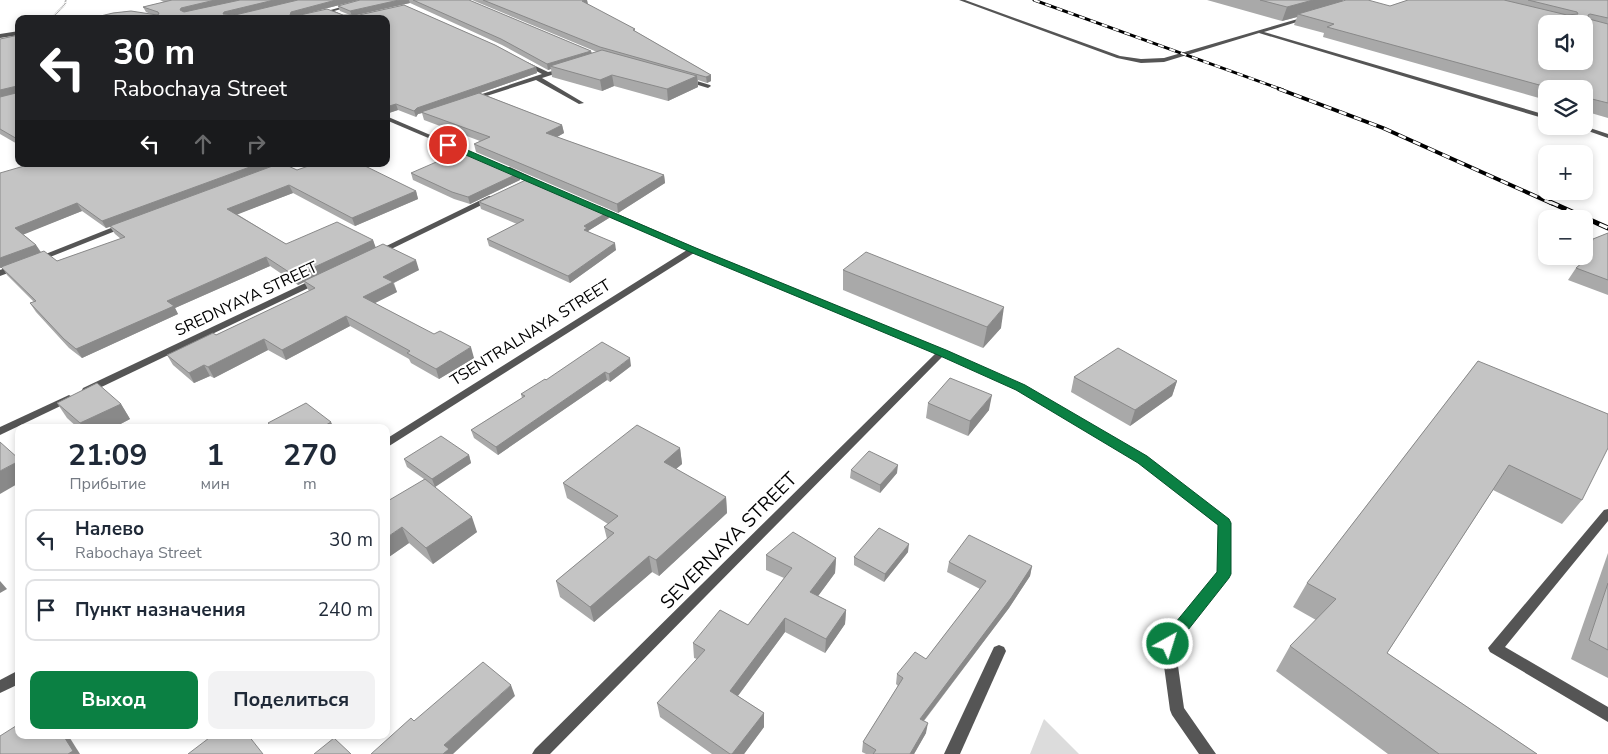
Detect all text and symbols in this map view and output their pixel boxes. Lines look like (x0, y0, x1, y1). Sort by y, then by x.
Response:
map controls (1538, 15, 1593, 265)
button: sound (1538, 15, 1593, 70)
text: 30 m (113, 29, 195, 76)
icon: left (30, 35, 95, 100)
text: Rabochaya Street (113, 74, 287, 104)
button: layers (1538, 80, 1593, 135)
pin (427, 124, 469, 166)
icon: left (136, 130, 164, 158)
icon: ahead (189, 130, 217, 158)
icon: right (242, 130, 270, 158)
icon: arrive (434, 131, 462, 159)
button: + (1538, 145, 1593, 200)
button: − (1538, 210, 1593, 265)
street label: SREDNYAYA STREET (172, 256, 322, 342)
street label: TSENTRALNAYA STREET (446, 274, 615, 391)
text: 21:09 (68, 435, 148, 476)
text: 1 (206, 435, 224, 476)
text: 270 (283, 435, 337, 476)
street label: SEVERNAYA STREET (654, 466, 803, 615)
text: Прибытие (69, 473, 146, 495)
text: мин (201, 473, 230, 495)
text: m (303, 473, 317, 495)
text: Налево (75, 516, 144, 542)
icon: left (32, 526, 60, 554)
text: 30 m (329, 527, 373, 553)
text: Rabochaya Street (75, 542, 202, 564)
icon: arrive (32, 596, 60, 624)
text: Пункт назначения (75, 597, 246, 623)
text: 240 m (318, 597, 373, 623)
position arrow (1141, 617, 1193, 669)
button: Выход (30, 671, 198, 729)
button: Поделиться (208, 671, 375, 729)

